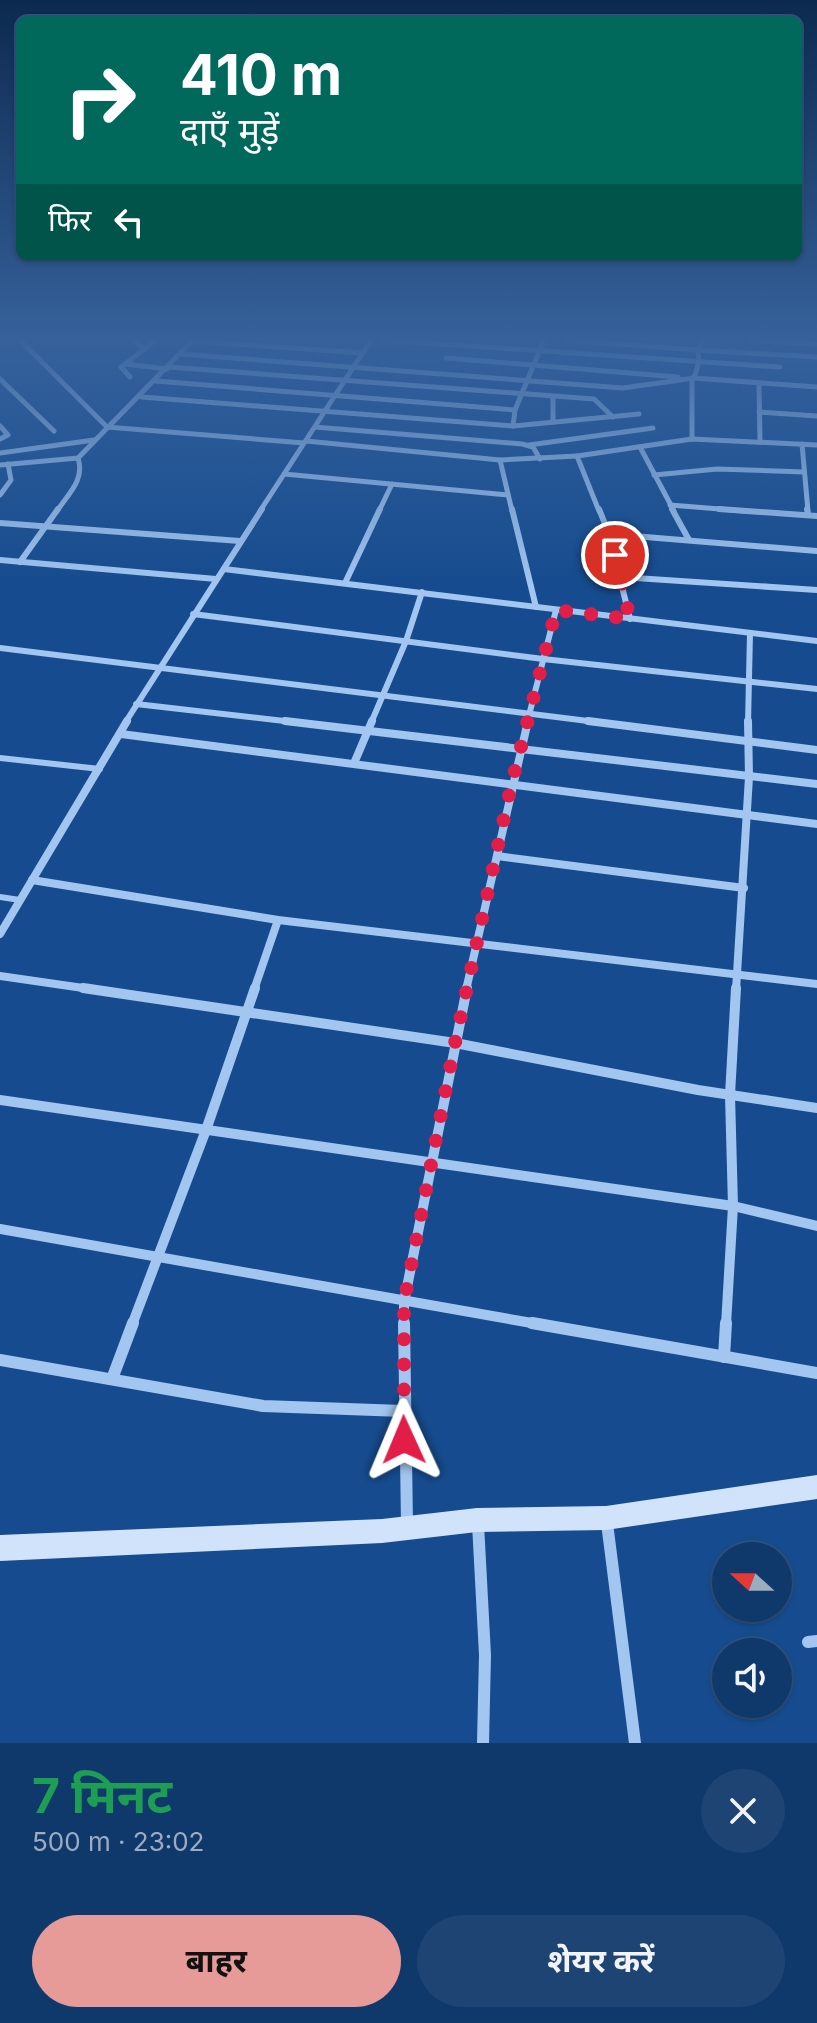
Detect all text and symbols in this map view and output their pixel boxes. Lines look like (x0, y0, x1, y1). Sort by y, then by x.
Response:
text: 410 m (180, 41, 342, 109)
icon: right (48, 48, 152, 152)
text: दाएँ मुड़ें (180, 109, 279, 153)
icon: left (107, 200, 151, 244)
text: फिर (48, 202, 91, 238)
pin (581, 521, 649, 589)
icon: arrive (593, 533, 637, 577)
position arrow (362, 1398, 446, 1482)
north arrow (712, 1542, 792, 1622)
map controls (712, 1542, 792, 1718)
button: sound (712, 1638, 792, 1718)
text: 7 मिनट (32, 1766, 172, 1825)
button: close (701, 1769, 785, 1853)
text: 500 m · 23:02 (32, 1826, 204, 1857)
button: बाहर (32, 1915, 401, 2007)
button: शेयर करें (417, 1915, 785, 2007)

